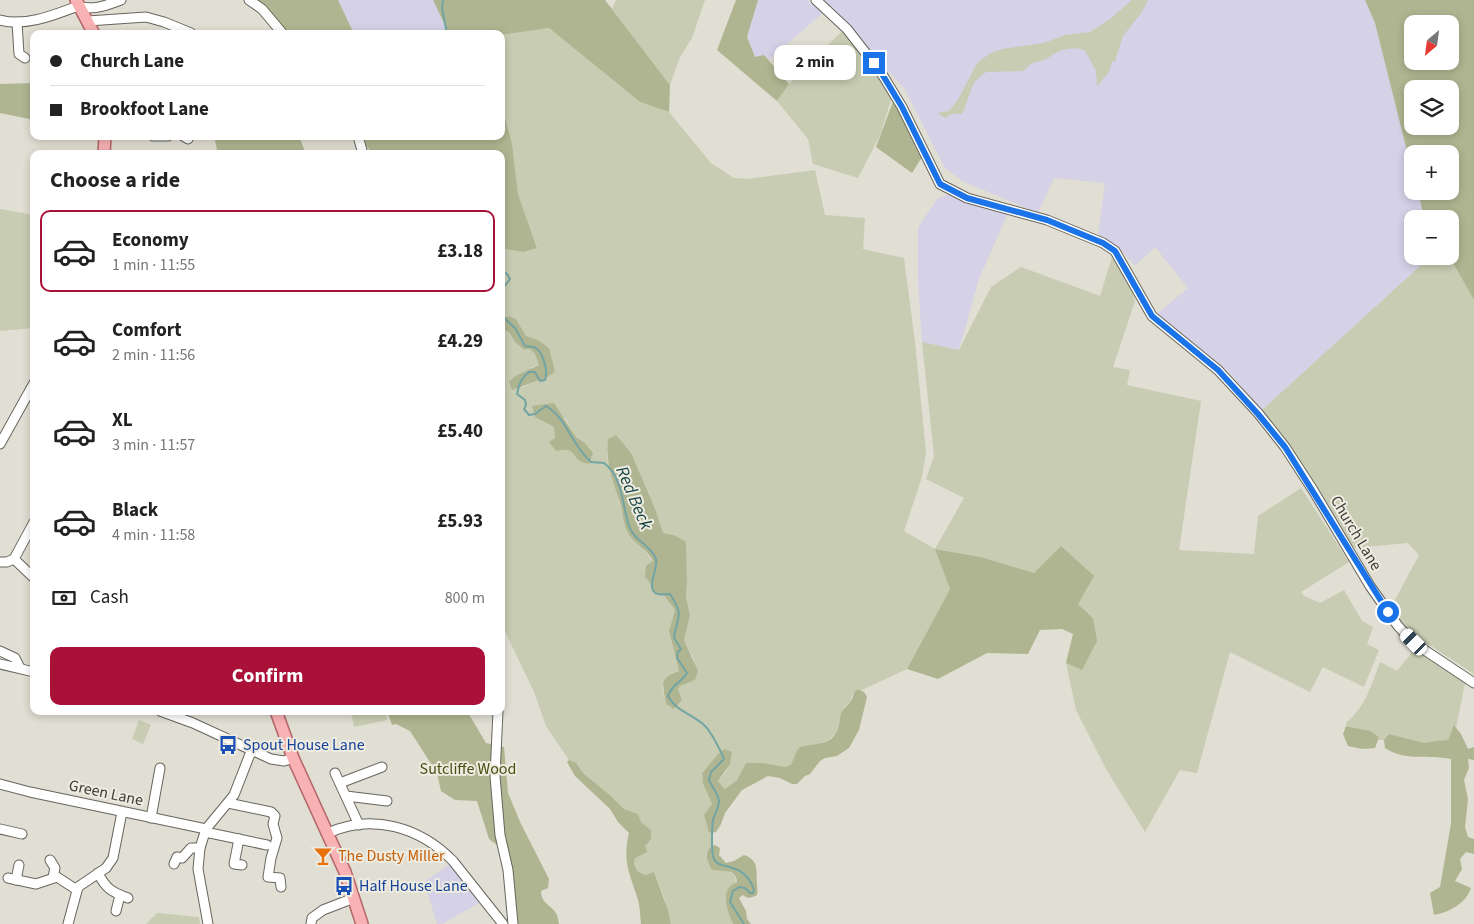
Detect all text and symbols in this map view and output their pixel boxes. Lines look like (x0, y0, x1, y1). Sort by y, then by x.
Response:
north arrow (1404, 15, 1459, 70)
map controls (1404, 15, 1459, 265)
callout: 2 min (774, 46, 856, 80)
text: Church Lane (80, 48, 184, 75)
text: 2 min (796, 51, 834, 73)
route end (863, 52, 885, 74)
button: layers (1404, 80, 1459, 135)
text: Brookfoot Lane (80, 96, 209, 123)
button: + (1404, 145, 1459, 200)
text: Choose a ride (50, 164, 180, 196)
button: − (1404, 210, 1459, 265)
text: Economy (112, 227, 189, 254)
icon: car (52, 229, 97, 274)
text: £3.18 (437, 238, 483, 265)
text: 1 min · 11:55 (112, 254, 195, 276)
text: Comfort (112, 317, 182, 344)
icon: car (52, 319, 97, 364)
text: £4.29 (437, 328, 483, 355)
text: 2 min · 11:56 (112, 344, 195, 366)
text: XL (112, 407, 133, 434)
icon: car (52, 409, 97, 454)
text: £5.40 (437, 418, 483, 445)
text: 3 min · 11:57 (112, 434, 195, 456)
water label: Red Beck (609, 462, 659, 534)
street label: Church Lane (1325, 491, 1387, 575)
text: Black (112, 497, 158, 524)
icon: car (52, 499, 97, 544)
text: £5.93 (437, 508, 483, 535)
text: 4 min · 11:58 (112, 524, 195, 546)
icon: cash (50, 584, 78, 612)
text: Cash (90, 584, 129, 611)
text: 800 m (445, 587, 485, 609)
route start (1377, 601, 1399, 623)
car (1398, 626, 1429, 658)
button: Confirm (50, 647, 485, 705)
bus stop icon: Spout House Lane (217, 734, 239, 756)
place label: Spout House Lane (243, 734, 365, 756)
park label: Sutcliffe Wood (420, 758, 516, 780)
street label: Green Lane (67, 774, 145, 812)
bar icon: The Dusty Miller (312, 845, 334, 867)
place label: The Dusty Miller (338, 845, 445, 867)
bus stop icon: Half House Lane (333, 875, 355, 897)
place label: Half House Lane (359, 875, 468, 897)

